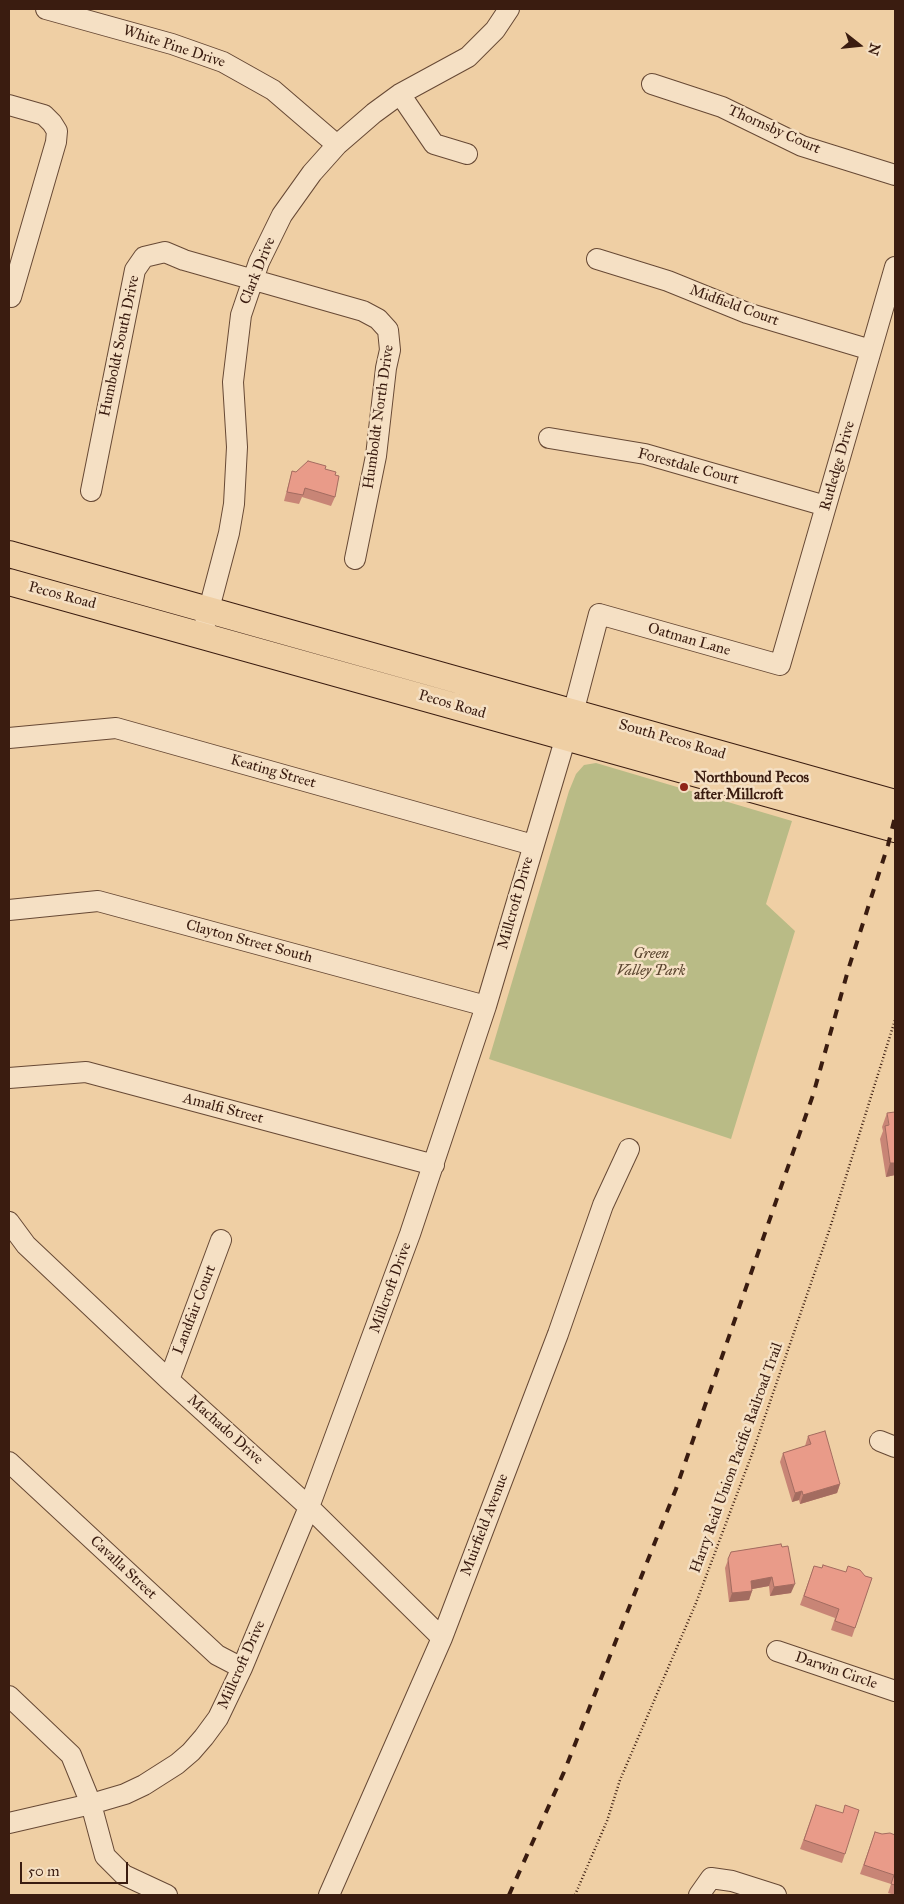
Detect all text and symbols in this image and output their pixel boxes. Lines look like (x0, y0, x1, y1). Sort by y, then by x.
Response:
north arrow (834, 20, 884, 70)
street label: White Pine Drive (121, 22, 227, 72)
text: N (864, 41, 884, 57)
street label: Thornsby Court (725, 102, 823, 158)
street label: Clark Drive (236, 235, 280, 307)
street label: Humboldt South Drive (96, 274, 144, 418)
street label: Midfield Court (687, 282, 781, 330)
street label: Humboldt North Drive (360, 344, 398, 490)
street label: Rutledge Drive (817, 419, 859, 513)
street label: Forestdale Court (636, 445, 740, 489)
street label: Pecos Road (26, 578, 98, 614)
street label: Oatman Lane (646, 620, 732, 660)
street label: Pecos Road (416, 687, 488, 723)
street label: South Pecos Road (617, 716, 727, 764)
street label: Keating Street (228, 751, 318, 793)
place label: Northbound Pecos after Millcroft (694, 769, 809, 804)
marker: Northbound Pecos after Millcroft (678, 781, 690, 793)
street label: Millcroft Drive (494, 855, 538, 951)
street label: Clayton Street South (184, 916, 314, 968)
park label: Green Valley Park (616, 945, 686, 980)
street label: Amalfi Street (181, 1090, 265, 1128)
street label: Millcroft Drive (366, 1240, 416, 1336)
street label: Landfair Court (170, 1263, 220, 1357)
street label: Harry Reid Union Pacific Railroad Trail (687, 1340, 787, 1576)
street label: Machado Drive (183, 1391, 267, 1469)
street label: Muirfield Avenue (457, 1471, 513, 1579)
street label: Cavalla Street (86, 1532, 160, 1604)
street label: Millcroft Drive (214, 1618, 270, 1712)
street label: Darwin Circle (793, 1649, 879, 1693)
scale bar (22, 1852, 130, 1884)
text: 50 m (28, 1862, 60, 1880)

